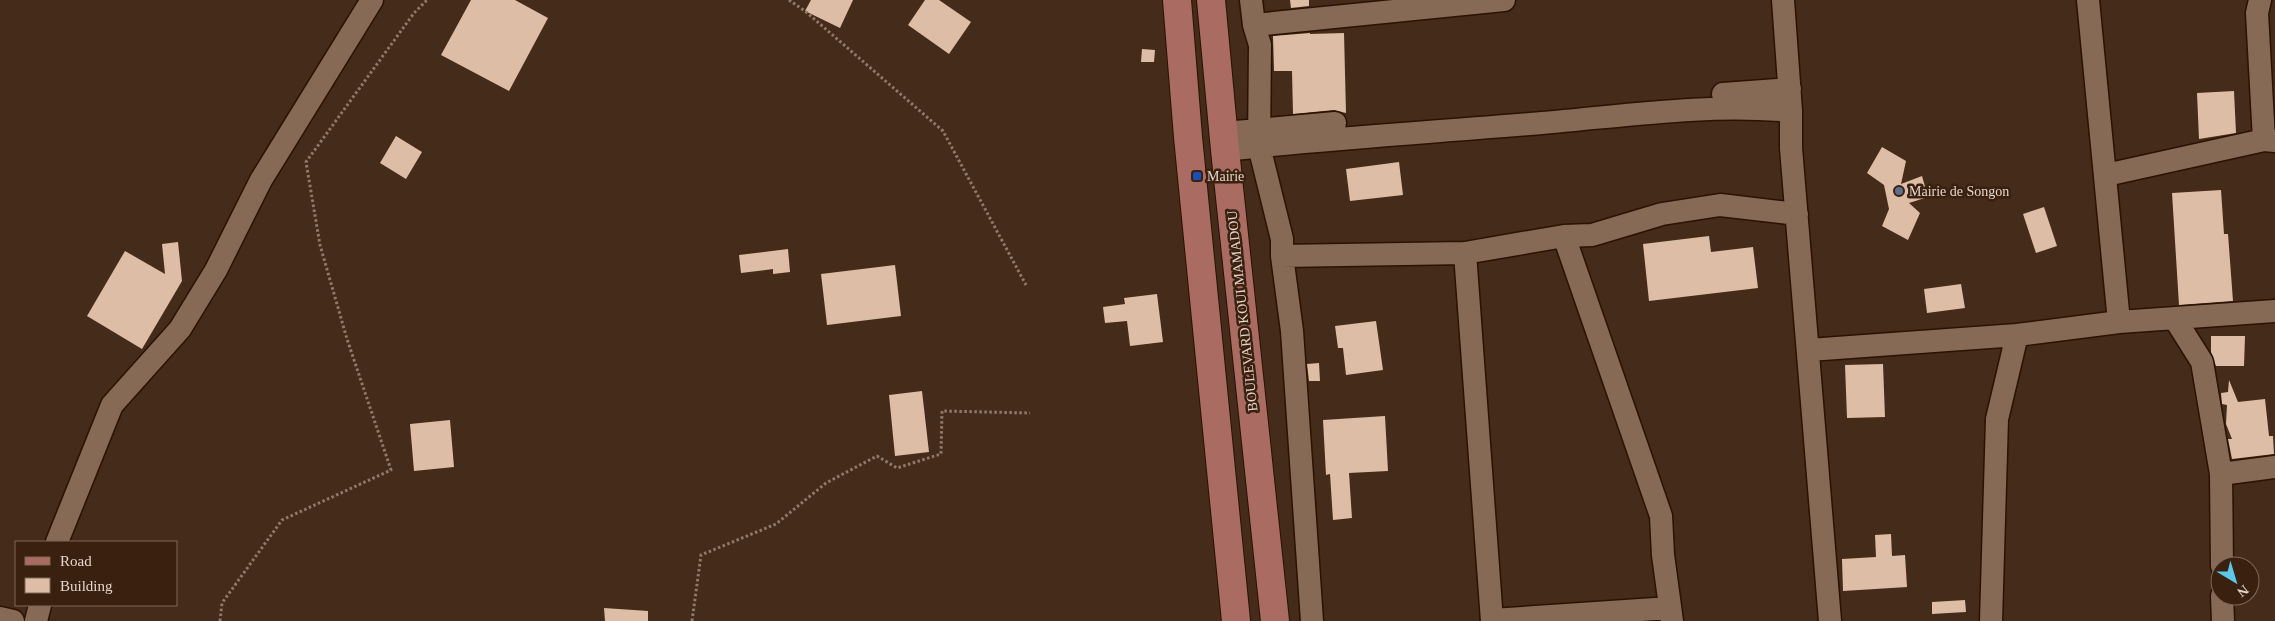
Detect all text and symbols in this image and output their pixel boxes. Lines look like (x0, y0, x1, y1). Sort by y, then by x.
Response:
place label: Mairie (1207, 169, 1244, 184)
marker: Mairie (1191, 170, 1203, 182)
place label: Mairie de Songon (1909, 184, 2009, 199)
marker: Mairie de Songon (1893, 185, 1905, 197)
street label: BOULEVARD KOUI MAMADOU (1224, 210, 1261, 412)
legend (15, 541, 178, 606)
text: Road (60, 553, 92, 569)
north arrow (2210, 556, 2260, 606)
text: Building (60, 578, 113, 594)
text: N (2234, 582, 2251, 600)

